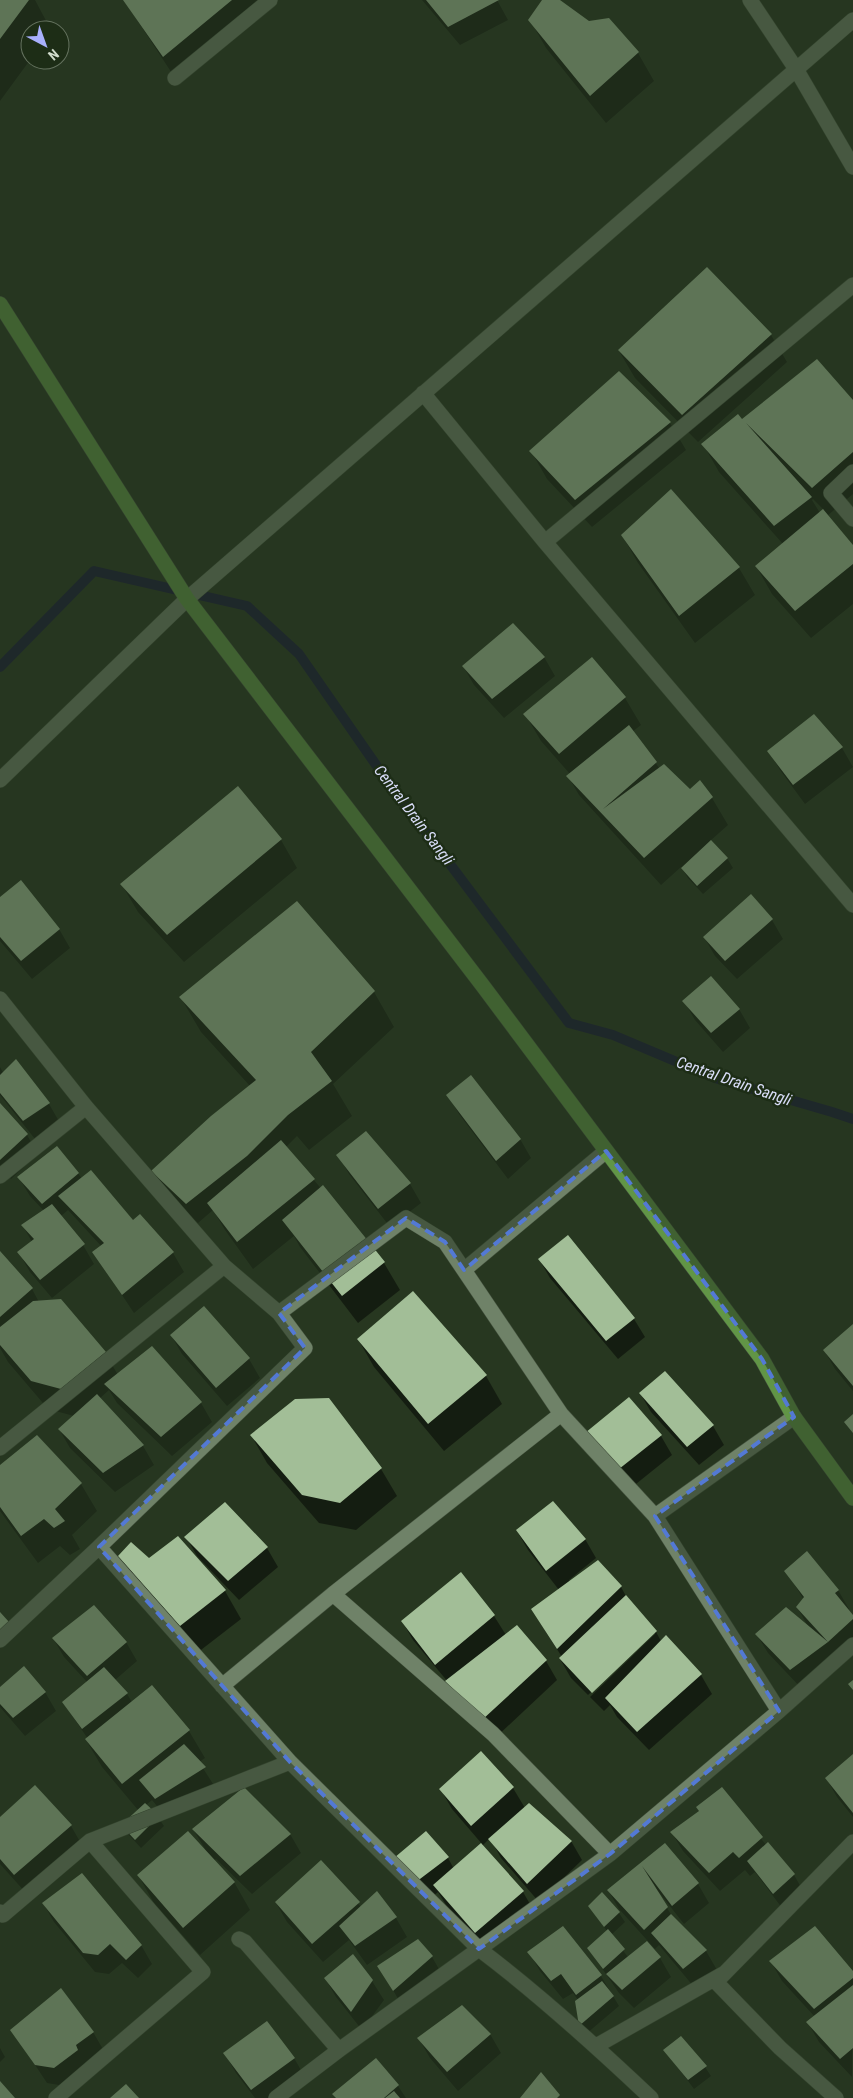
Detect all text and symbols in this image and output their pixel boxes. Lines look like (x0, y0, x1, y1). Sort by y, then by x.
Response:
north arrow (20, 20, 70, 70)
text: N (45, 46, 62, 64)
water label: Central Drain Sangli (370, 761, 458, 869)
water label: Central Drain Sangli (674, 1052, 794, 1110)

